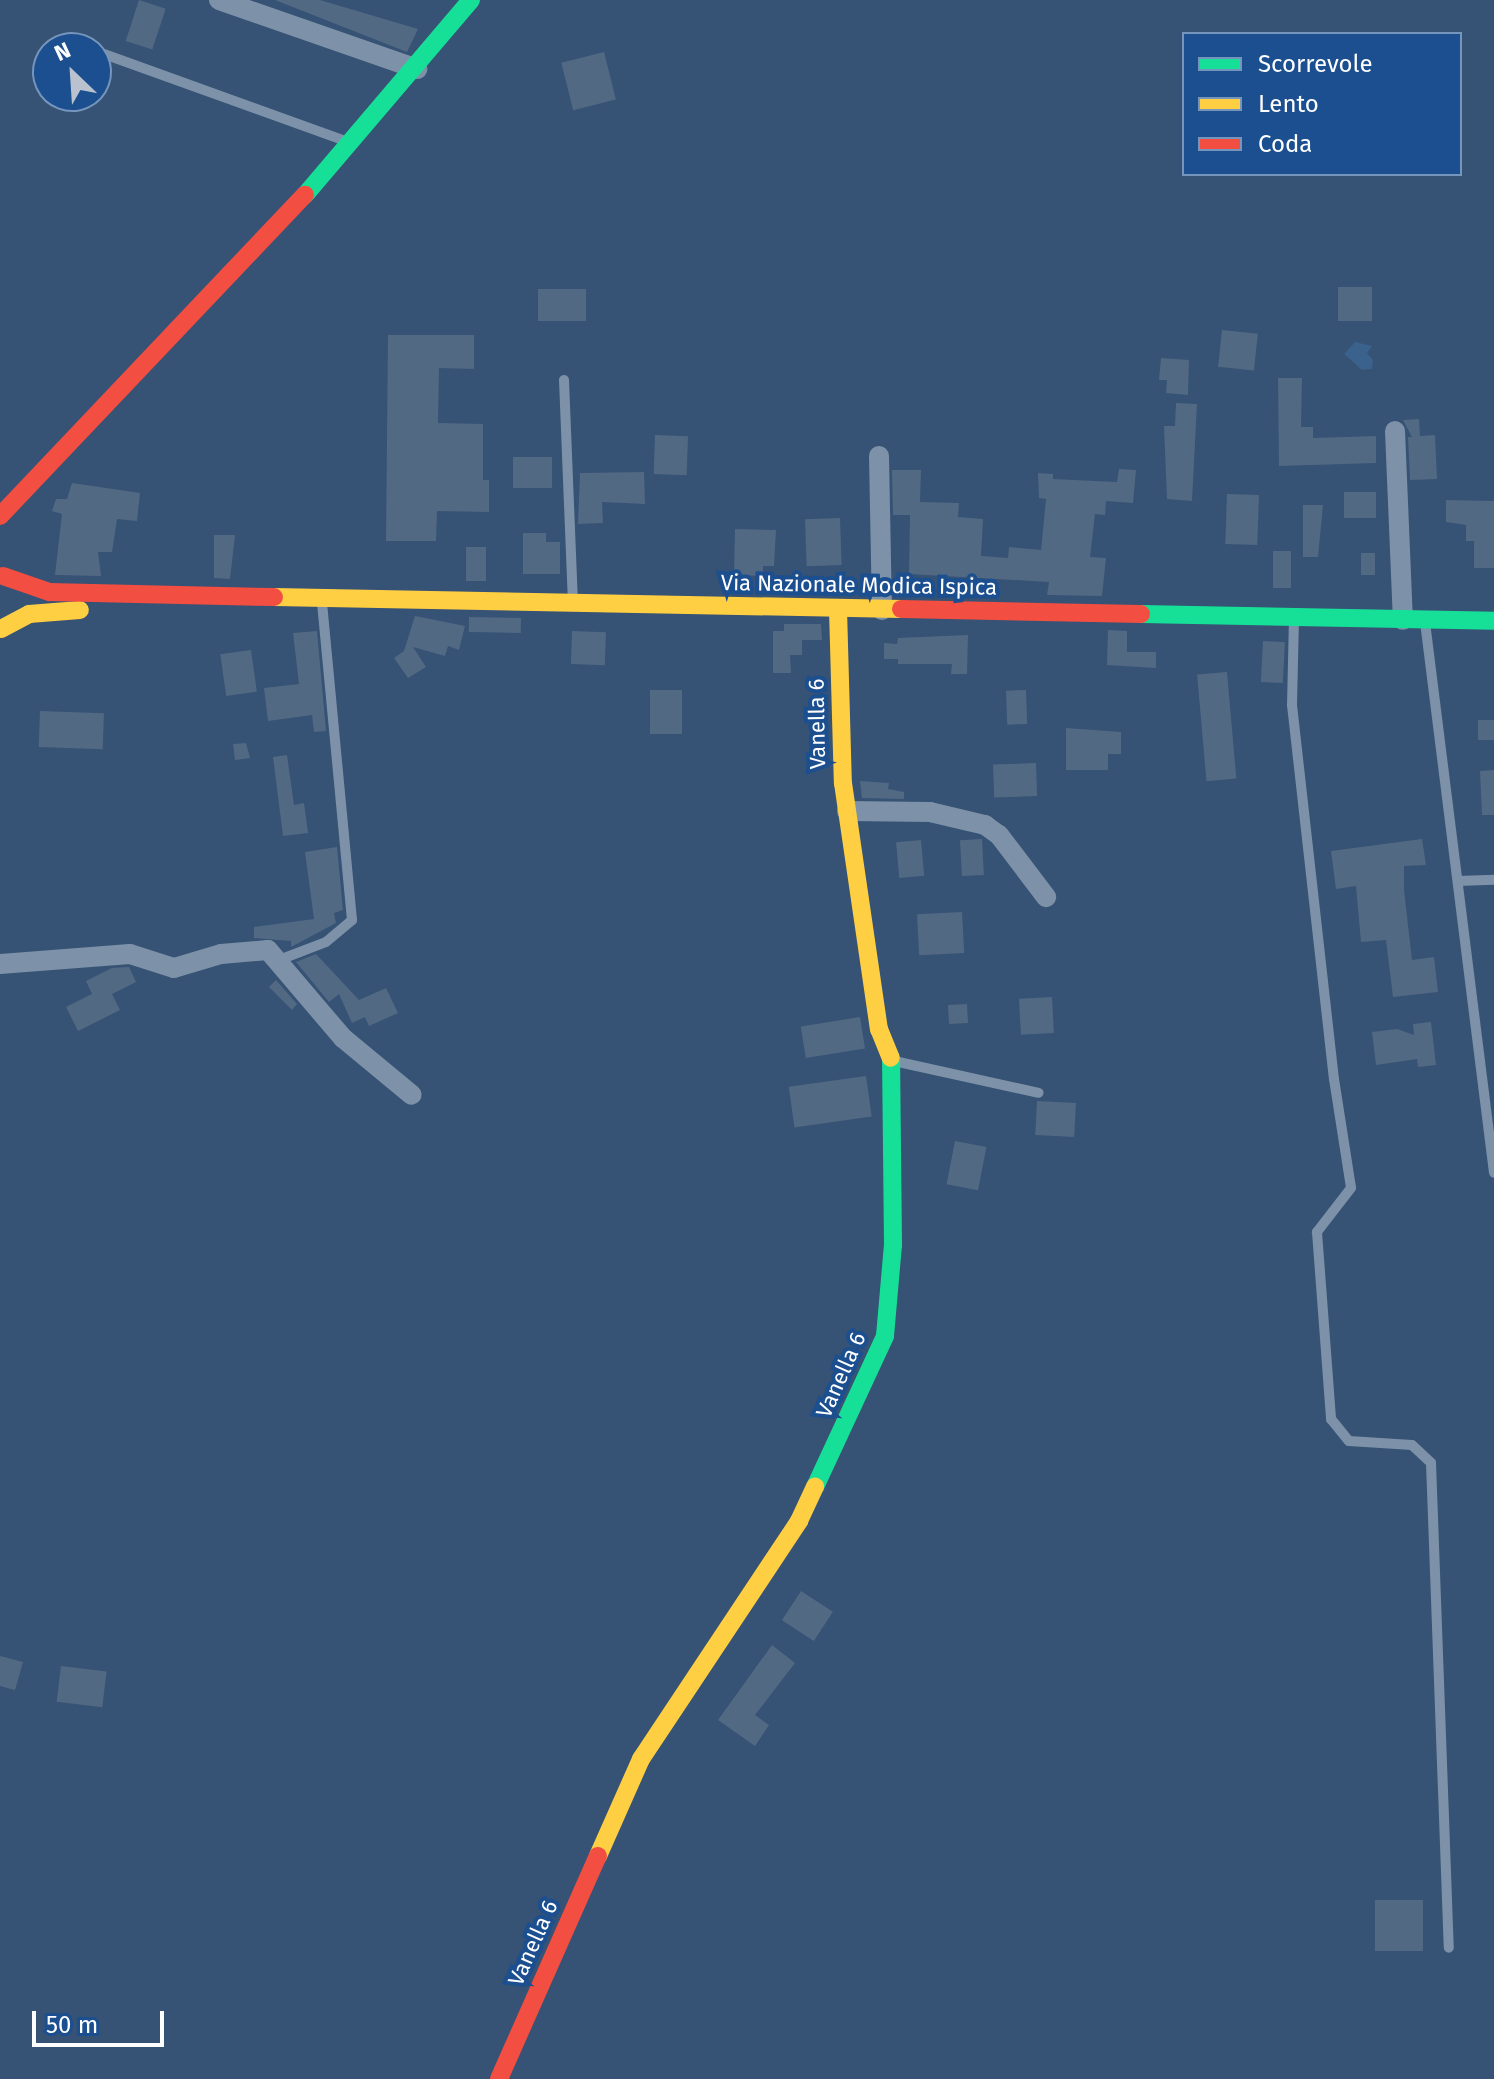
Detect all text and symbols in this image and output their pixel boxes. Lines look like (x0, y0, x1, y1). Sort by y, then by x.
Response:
north arrow (32, 32, 112, 112)
legend (1182, 32, 1462, 176)
text: N (50, 36, 75, 67)
text: Scorrevole (1258, 50, 1373, 78)
text: Lento (1258, 90, 1319, 118)
text: Coda (1258, 130, 1312, 158)
street label: Via Nazionale Modica Ispica (721, 569, 997, 601)
street label: Vanella 6 (803, 679, 831, 769)
street label: Vanella 6 (811, 1328, 871, 1422)
street label: Vanella 6 (503, 1896, 563, 1990)
scale bar (36, 1995, 168, 2045)
text: 50 m (46, 2011, 98, 2039)

